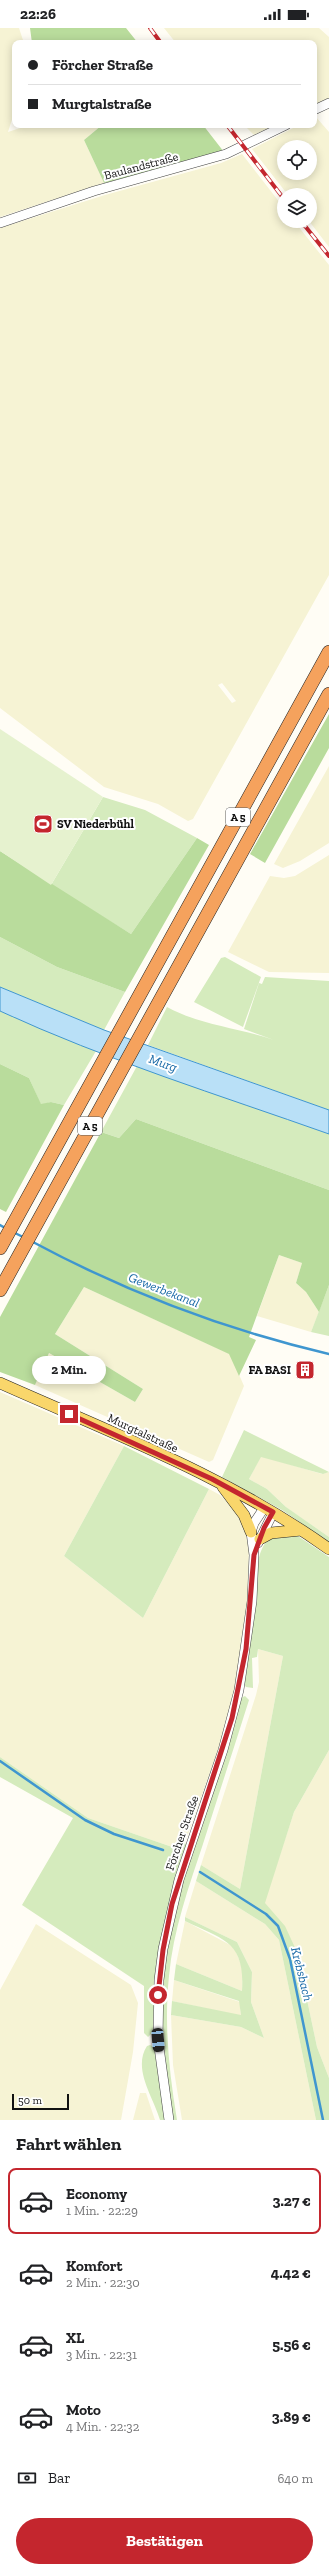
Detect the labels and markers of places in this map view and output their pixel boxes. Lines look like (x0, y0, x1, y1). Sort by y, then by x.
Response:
sports icon: SV Niederbühl (32, 813, 54, 835)
place label: SV Niederbühl (57, 817, 134, 831)
building icon: FA BASI (294, 1359, 316, 1381)
place label: FA BASI (248, 1363, 291, 1377)

